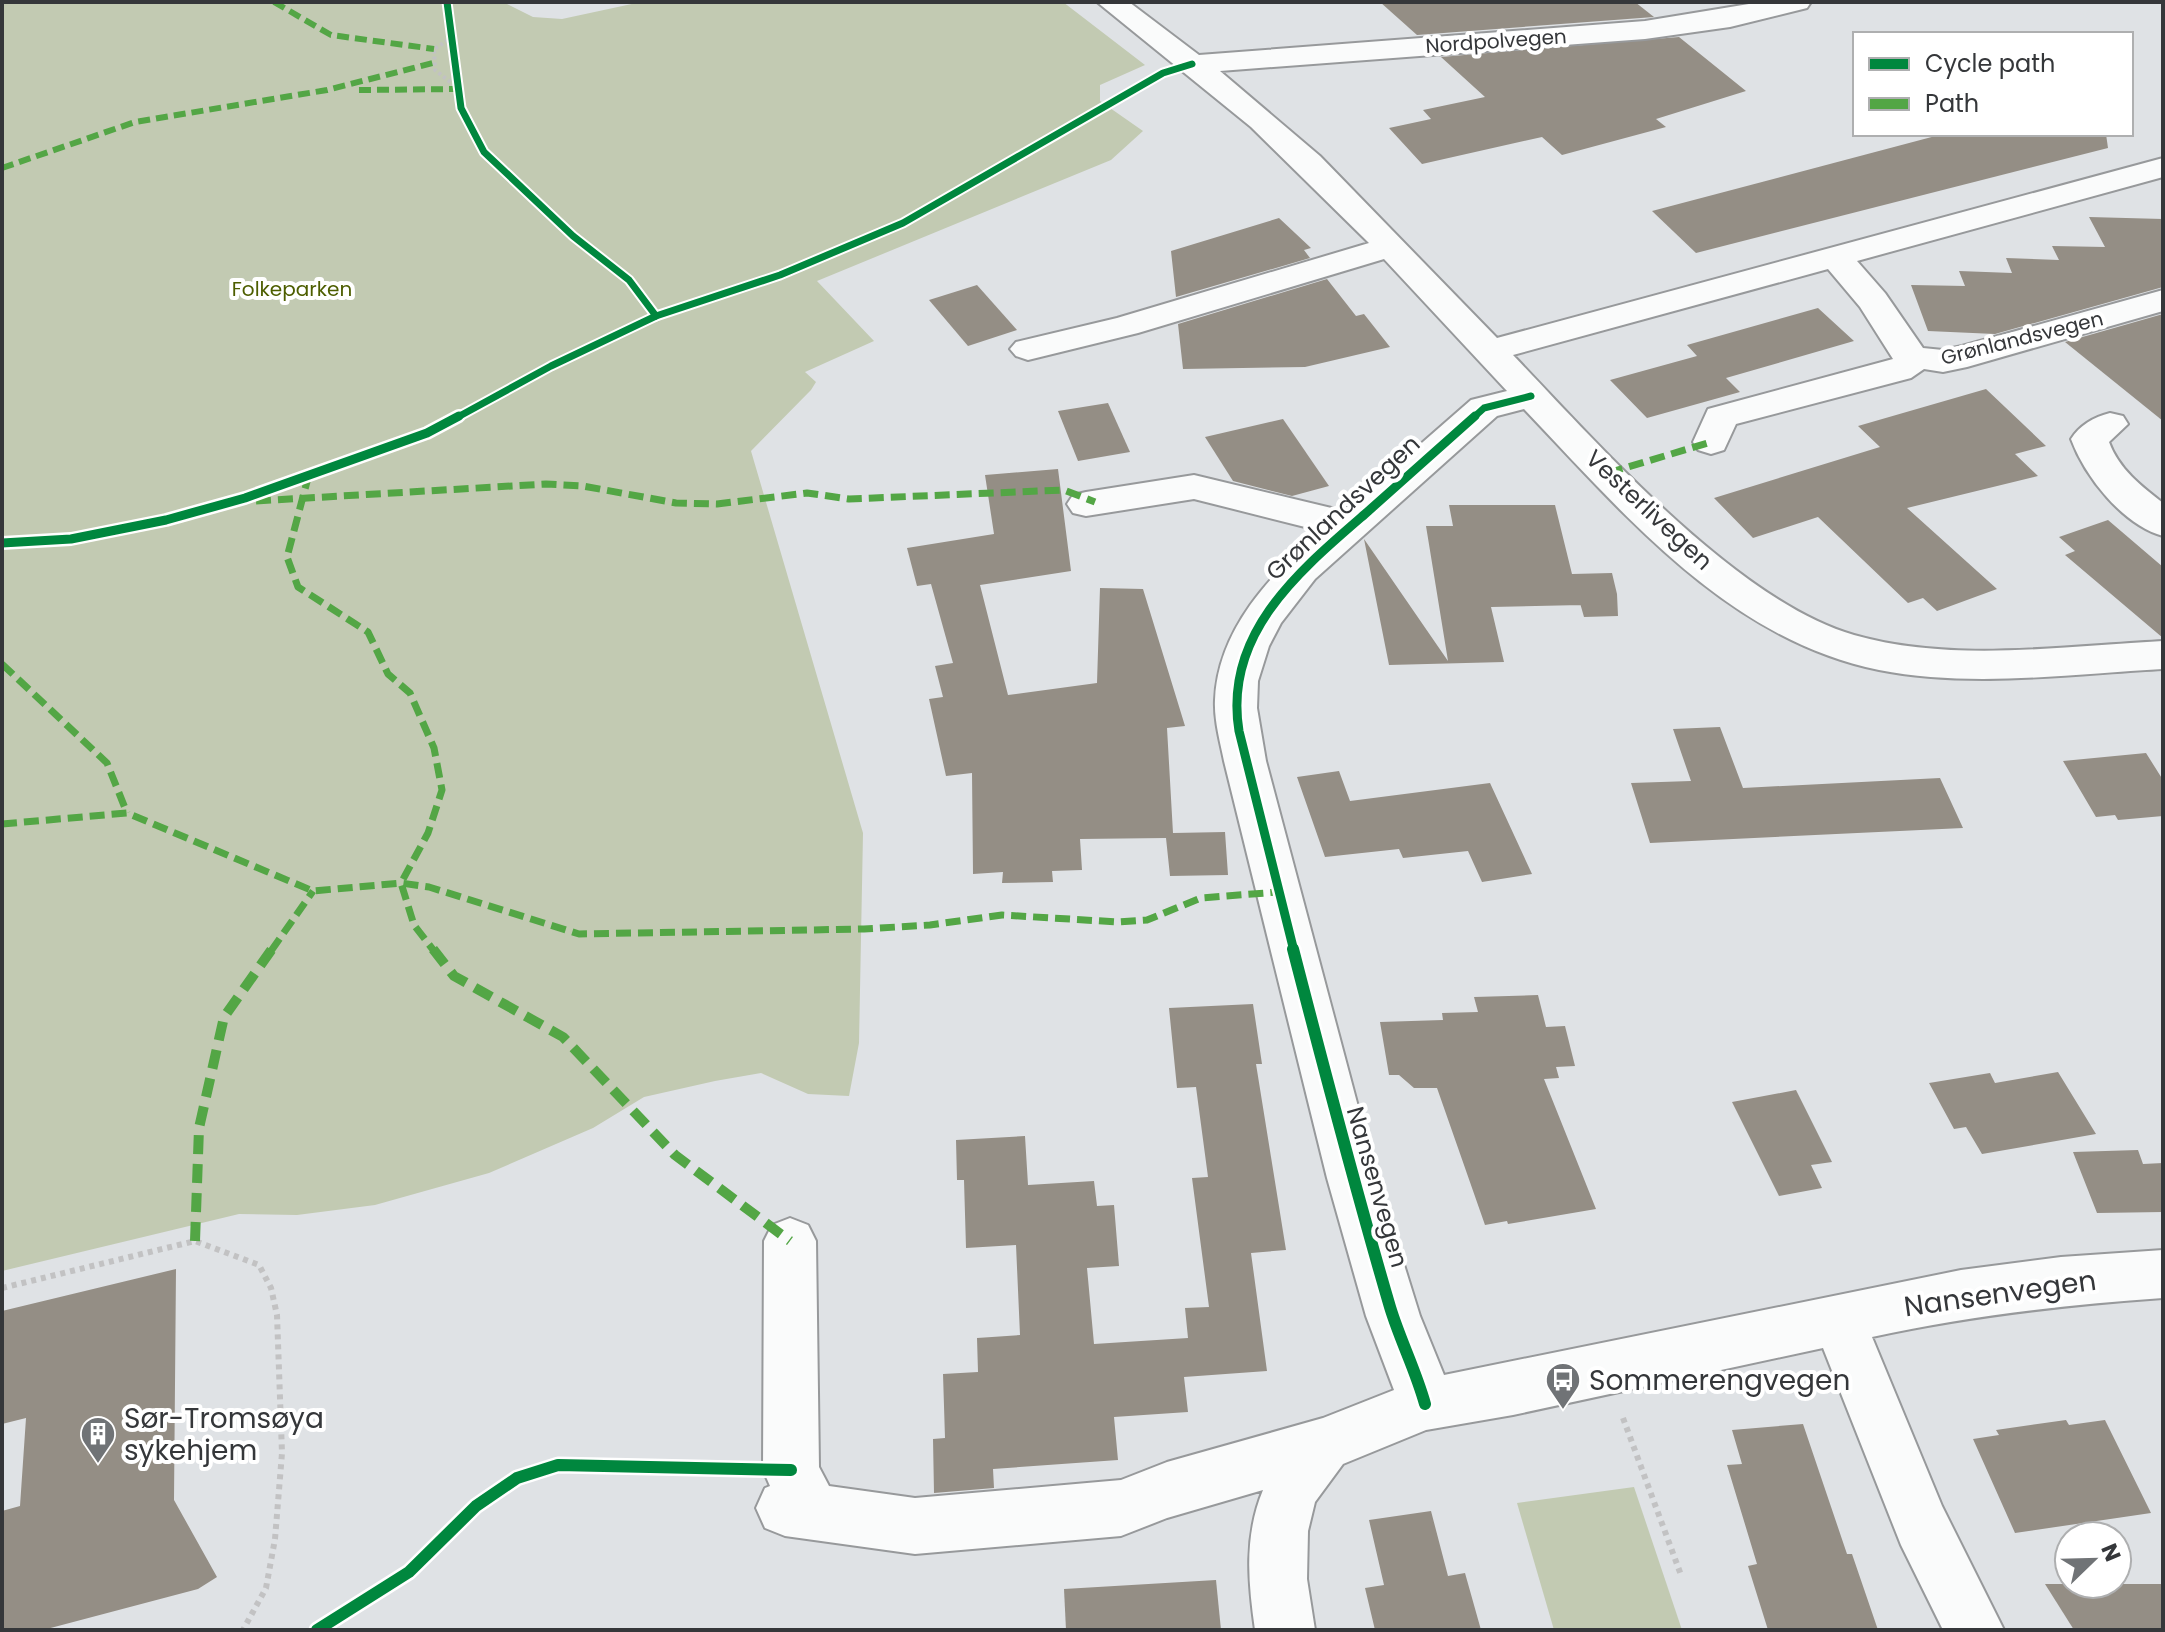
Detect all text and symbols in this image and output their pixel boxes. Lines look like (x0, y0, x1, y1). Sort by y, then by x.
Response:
street label: Nordpolvegen (1424, 22, 1568, 60)
legend (1853, 32, 2133, 136)
text: Cycle path (1925, 47, 2055, 80)
text: Path (1925, 87, 1979, 120)
park label: Folkeparken (232, 275, 352, 303)
street label: Grønlandsvegen (1938, 304, 2106, 372)
street label: Grønlandsvegen (1258, 428, 1427, 588)
street label: Vesterlivegen (1579, 442, 1720, 577)
street label: Nansenvegen (1339, 1103, 1416, 1271)
street label: Nansenvegen (1901, 1261, 2099, 1326)
bus stop icon: Sommerengvegen (1544, 1361, 1582, 1411)
place label: Sommerengvegen (1589, 1361, 1850, 1400)
place label: Sør-Tromsøya sykehjem (124, 1399, 324, 1470)
building icon: Sør-Tromsøya sykehjem (79, 1415, 117, 1465)
north arrow (2053, 1520, 2133, 1600)
text: N (2093, 1539, 2128, 1566)

